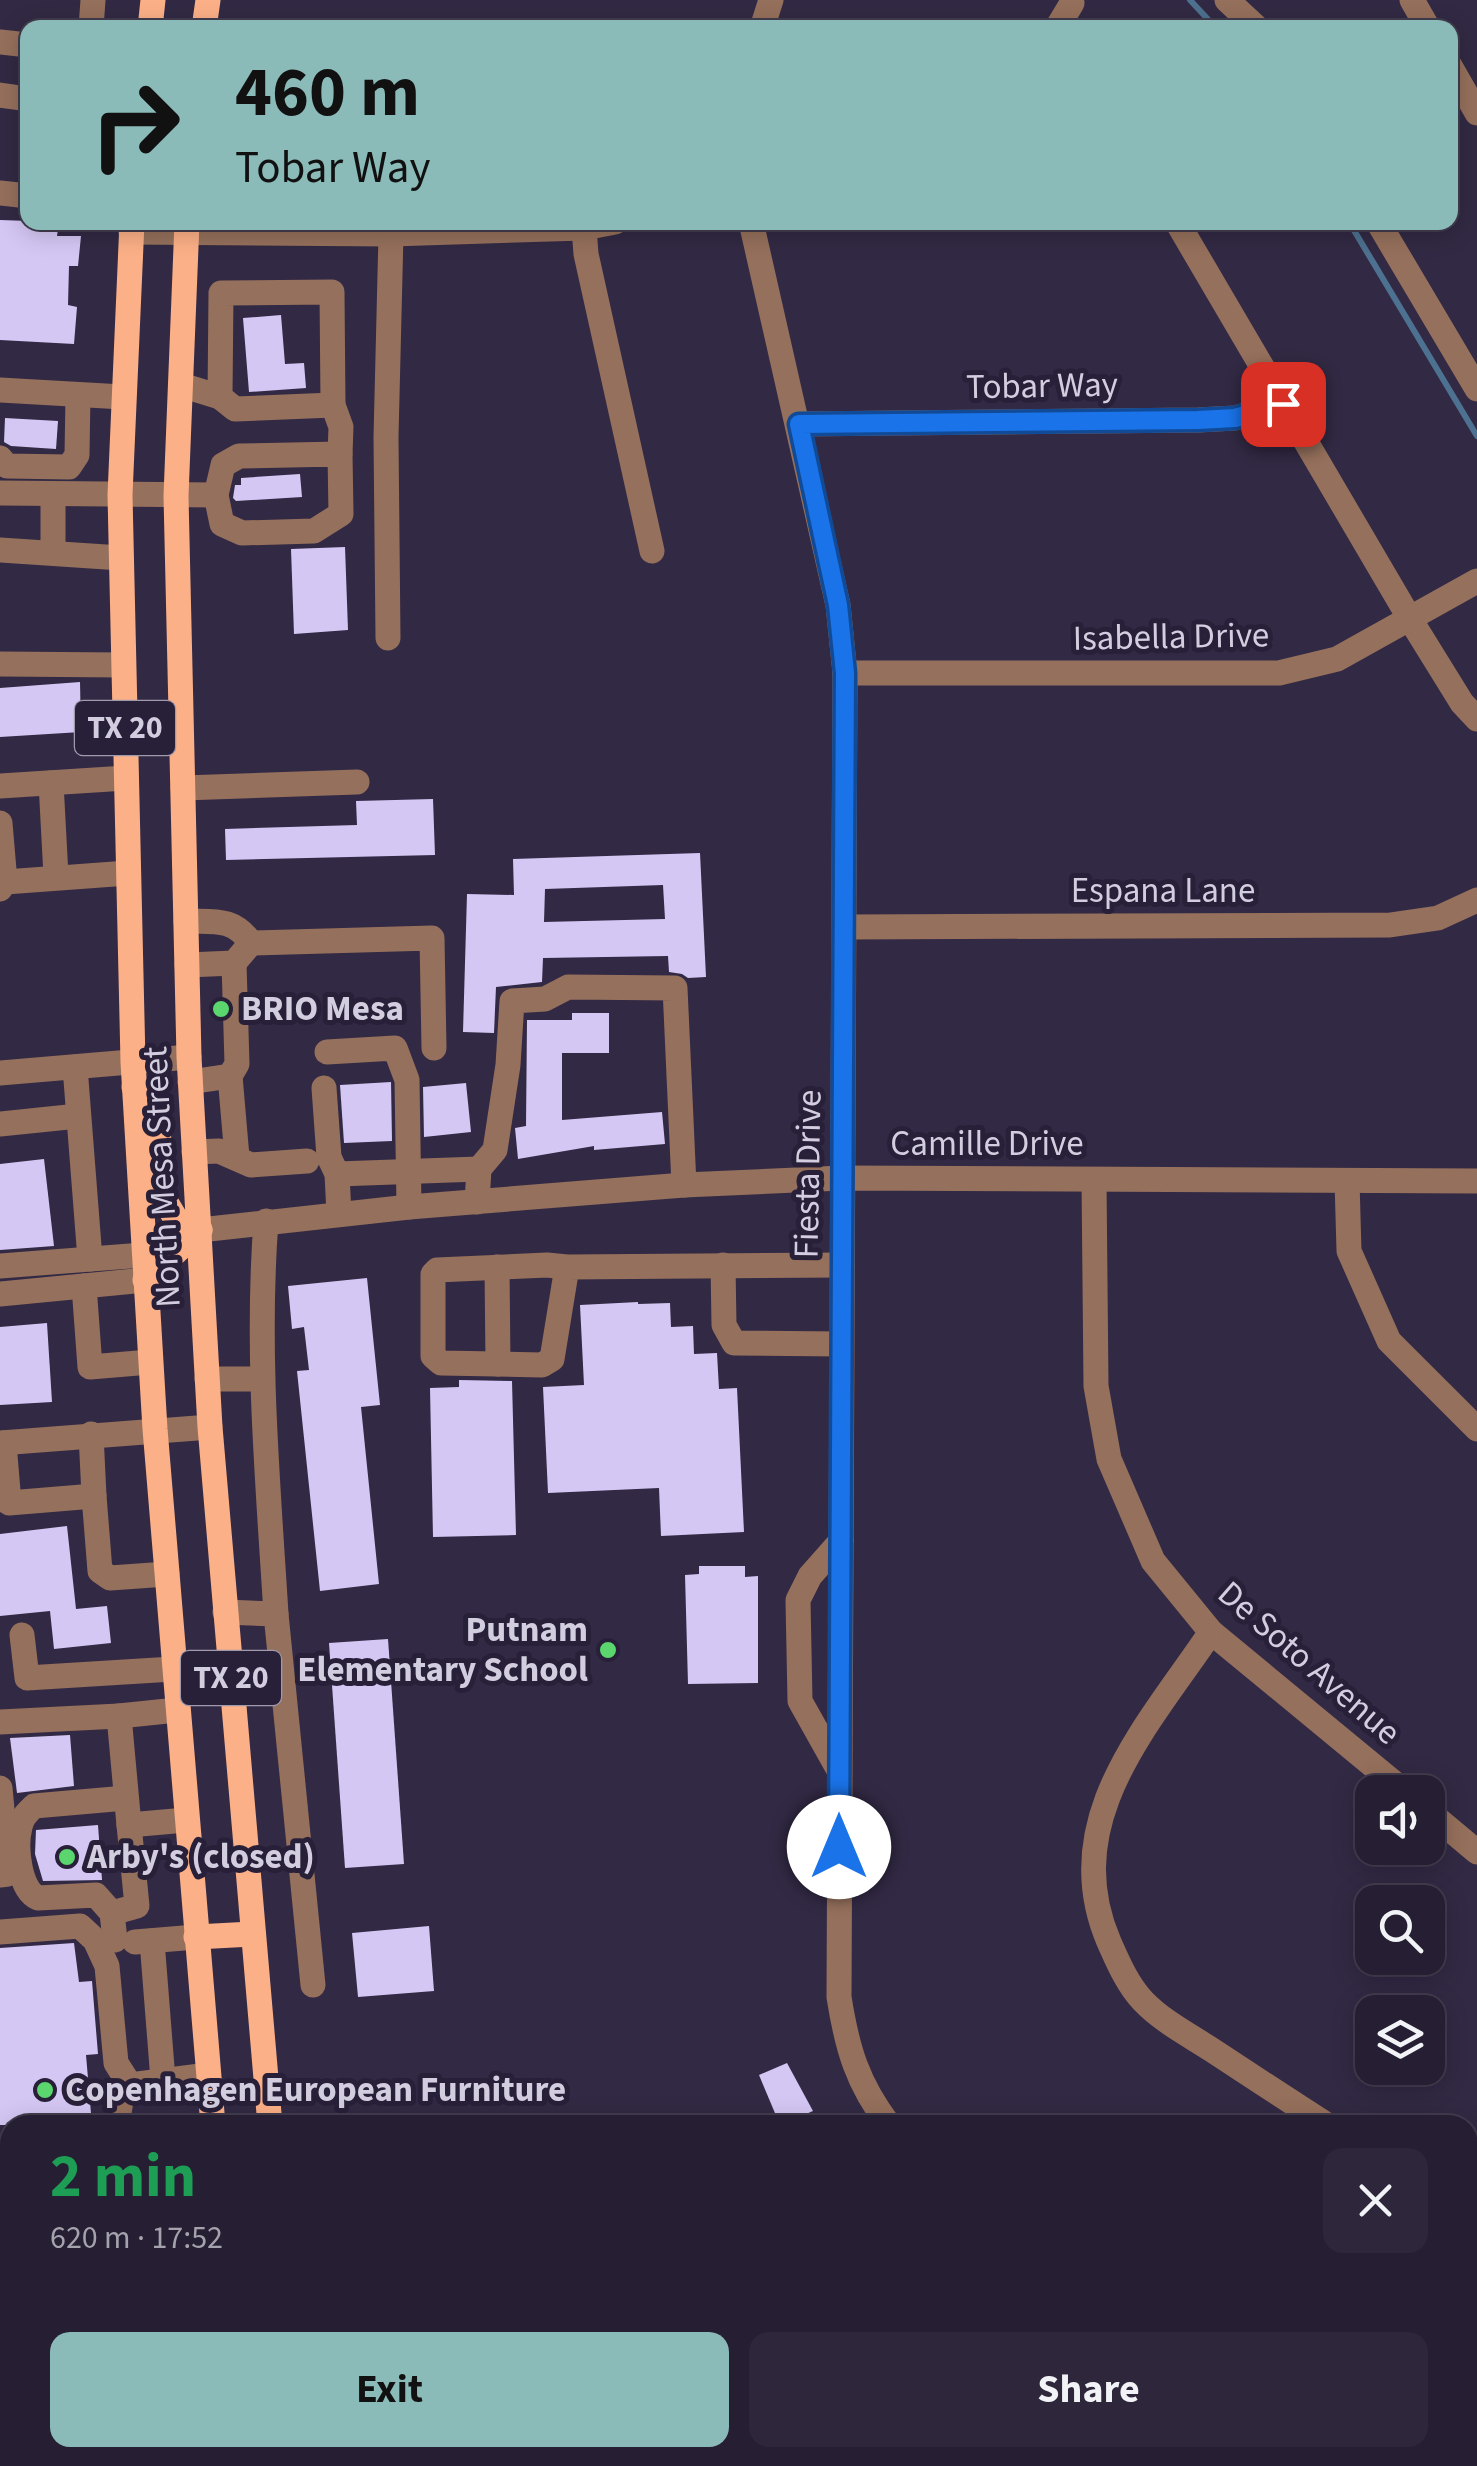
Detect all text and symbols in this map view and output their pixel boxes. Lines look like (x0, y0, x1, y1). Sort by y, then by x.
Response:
text: 460 m (235, 43, 420, 143)
icon: right (70, 60, 200, 190)
text: Tobar Way (235, 136, 430, 200)
street label: Tobar Way (966, 360, 1118, 412)
pin (1241, 362, 1326, 447)
icon: arrive (1256, 377, 1311, 432)
street label: Isabella Drive (1072, 610, 1270, 664)
road number: TX 20 (75, 701, 175, 755)
street label: Espana Lane (1071, 866, 1255, 916)
place label: BRIO Mesa (241, 984, 404, 1034)
marker: BRIO Mesa (210, 998, 232, 1020)
street label: North Mesa Street (130, 1045, 194, 1309)
street label: Fiesta Drive (782, 1089, 834, 1259)
street label: Camille Drive (890, 1119, 1084, 1169)
street label: De Soto Avenue (1207, 1569, 1411, 1757)
place label: Putnam Elementary School (297, 1605, 588, 1695)
marker: Putnam Elementary School (597, 1639, 619, 1661)
road number: TX 20 (181, 1651, 281, 1705)
map controls (1355, 1775, 1445, 2085)
button: sound (1355, 1775, 1445, 1865)
position arrow (787, 1795, 891, 1899)
place label: Arby's (closed) (86, 1832, 315, 1882)
marker: Arby's (closed) (56, 1846, 78, 1868)
button: search (1355, 1885, 1445, 1975)
button: layers (1355, 1995, 1445, 2085)
place label: Copenhagen European Furniture (65, 2065, 566, 2115)
marker: Copenhagen European Furniture (34, 2079, 56, 2101)
text: 2 min (50, 2135, 196, 2220)
button: close (1323, 2148, 1428, 2253)
text: 620 m · 17:52 (50, 2215, 223, 2261)
button: Exit (50, 2332, 729, 2447)
button: Share (749, 2332, 1428, 2447)

